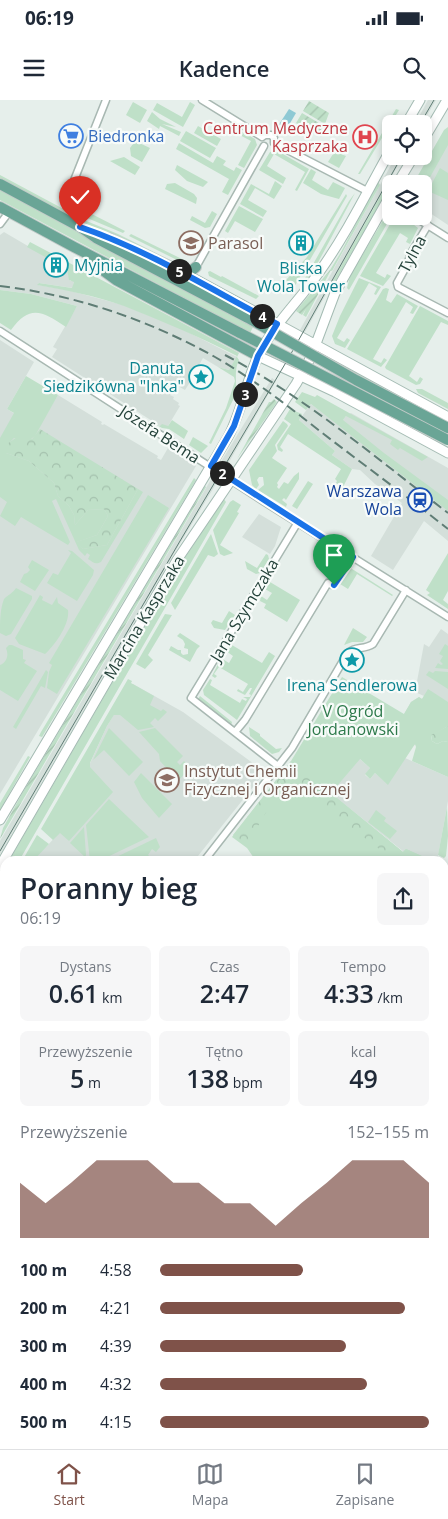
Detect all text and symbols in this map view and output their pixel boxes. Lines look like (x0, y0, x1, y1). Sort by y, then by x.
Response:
text: 06:19 (25, 5, 74, 31)
text: Kadence (179, 53, 269, 83)
icon: menu (20, 54, 48, 82)
icon: search (400, 54, 428, 82)
map controls (382, 115, 432, 225)
button: locate (382, 115, 432, 165)
place label: Centrum Medyczne Kasprzaka (203, 117, 348, 157)
supermarket icon: Biedronka (58, 123, 84, 149)
hospital icon: Centrum Medyczne Kasprzaka (352, 124, 378, 150)
place label: Biedronka (88, 125, 164, 147)
button: layers (382, 175, 432, 225)
pin (59, 176, 101, 227)
icon: check (66, 183, 94, 211)
school or university icon: Parasol (178, 230, 204, 256)
building icon: Bliska Wola Tower (288, 230, 314, 256)
street label: Tylna (393, 231, 431, 277)
place label: Parasol (208, 232, 263, 254)
building icon: Myjnia (43, 252, 69, 278)
place label: Myjnia (74, 254, 123, 276)
place label: Bliska Wola Tower (257, 257, 345, 297)
pin: 5 (166, 258, 192, 284)
text: 5 (175, 262, 184, 281)
pin: 4 (250, 304, 274, 328)
text: 4 (258, 307, 267, 326)
place label: Danuta Siedzikówna "Inka" (43, 357, 184, 397)
place icon: Danuta Siedzikówna "Inka" (188, 364, 214, 390)
pin: 3 (232, 382, 258, 406)
text: 3 (241, 385, 250, 404)
street label: Józefa Bema (114, 399, 205, 468)
pin: 2 (210, 460, 234, 486)
text: 2 (218, 464, 227, 483)
place label: Warszawa Wola (326, 480, 402, 520)
station icon: Warszawa Wola (407, 487, 433, 513)
pin (313, 534, 355, 585)
icon: arrive (320, 541, 348, 569)
street label: Marcina Kasprzaka (98, 551, 190, 683)
street label: Jana Szymczaka (204, 554, 283, 667)
place icon: Irena Sendlerowa (339, 647, 365, 673)
place label: Irena Sendlerowa (287, 674, 417, 696)
park label: V Ogród Jordanowski (305, 700, 399, 740)
place label: Instytut Chemii Fizycznej i Organicznej (184, 760, 351, 800)
school or university icon: Instytut Chemii Fizycznej i Organicznej (154, 767, 180, 793)
text: Poranny bieg (20, 869, 197, 907)
button: share (377, 873, 429, 925)
text: 06:19 (20, 907, 61, 929)
text: Dystans (60, 957, 111, 976)
text: Czas (210, 957, 239, 976)
text: Tempo (341, 957, 386, 976)
text: 0.61 (49, 976, 98, 1010)
text: 2:47 (200, 976, 249, 1010)
text: 4:33 (324, 976, 374, 1010)
text: km (98, 988, 122, 1007)
text: /km (374, 988, 403, 1007)
text: Przewyższenie (38, 1042, 133, 1061)
text: Tętno (206, 1042, 243, 1061)
text: kcal (351, 1042, 376, 1061)
text: 5 (70, 1061, 84, 1095)
text: 138 (186, 1061, 229, 1095)
text: 49 (349, 1061, 378, 1095)
text: m (84, 1073, 101, 1092)
text: bpm (229, 1073, 263, 1092)
text: Przewyższenie (20, 1121, 128, 1143)
text: 152–155 m (347, 1121, 429, 1143)
text: 100 m (20, 1259, 67, 1281)
text: 4:58 (100, 1259, 132, 1281)
text: 200 m (20, 1297, 67, 1319)
text: 4:21 (100, 1297, 132, 1319)
text: 300 m (20, 1335, 67, 1357)
text: 4:39 (100, 1335, 132, 1357)
text: 400 m (20, 1373, 67, 1395)
text: 4:32 (100, 1373, 132, 1395)
text: 500 m (20, 1411, 67, 1433)
text: 4:15 (100, 1411, 132, 1433)
tab: Start (54, 1460, 85, 1509)
tab: Mapa (192, 1460, 229, 1509)
tab: Zapisane (336, 1460, 394, 1509)

